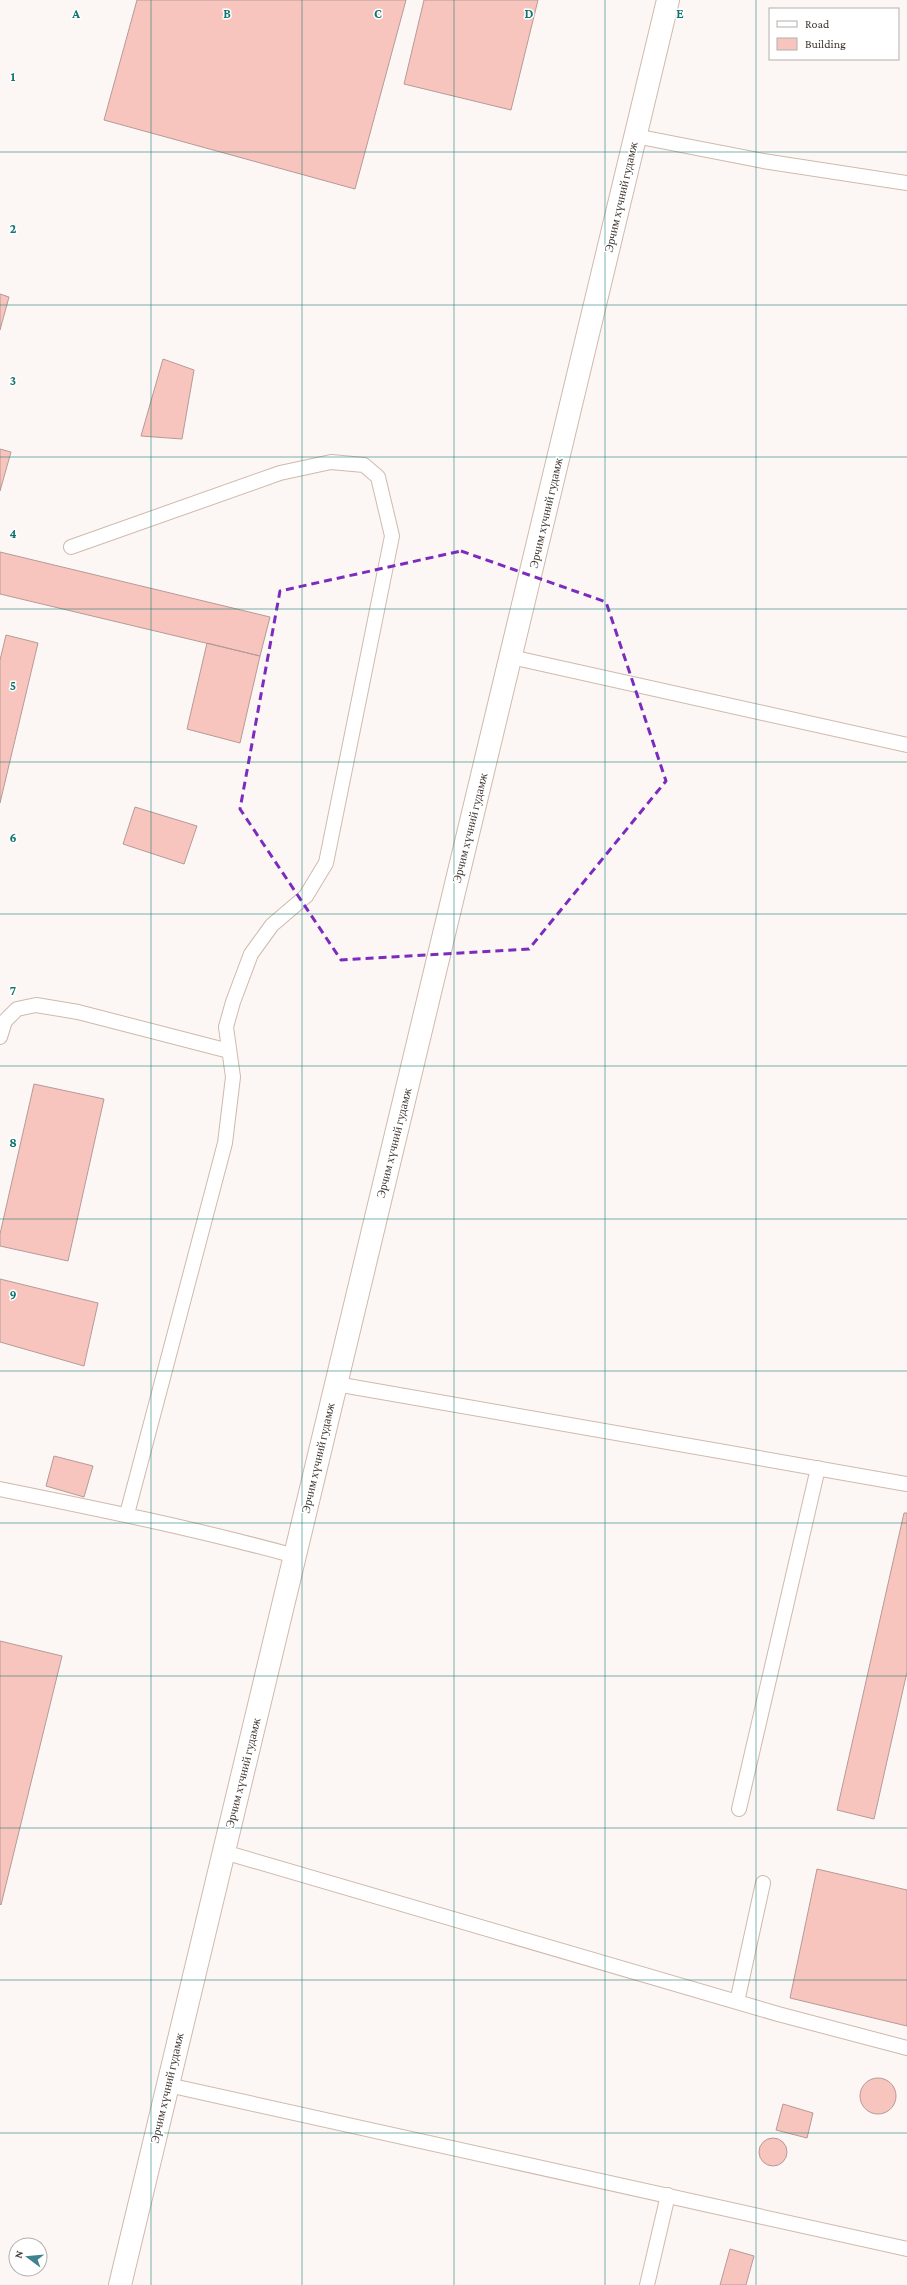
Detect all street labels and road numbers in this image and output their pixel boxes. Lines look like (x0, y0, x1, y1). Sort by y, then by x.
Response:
street label: Эрчим хүчний гудамж (601, 140, 641, 254)
street label: Эрчим хүчний гудамж (526, 456, 566, 570)
street label: Эрчим хүчний гудамж (450, 771, 491, 885)
street label: Эрчим хүчний гудамж (374, 1086, 415, 1200)
street label: Эрчим хүчний гудамж (298, 1401, 338, 1515)
street label: Эрчим хүчний гудамж (223, 1716, 264, 1830)
street label: Эрчим хүчний гудамж (147, 2031, 187, 2145)

